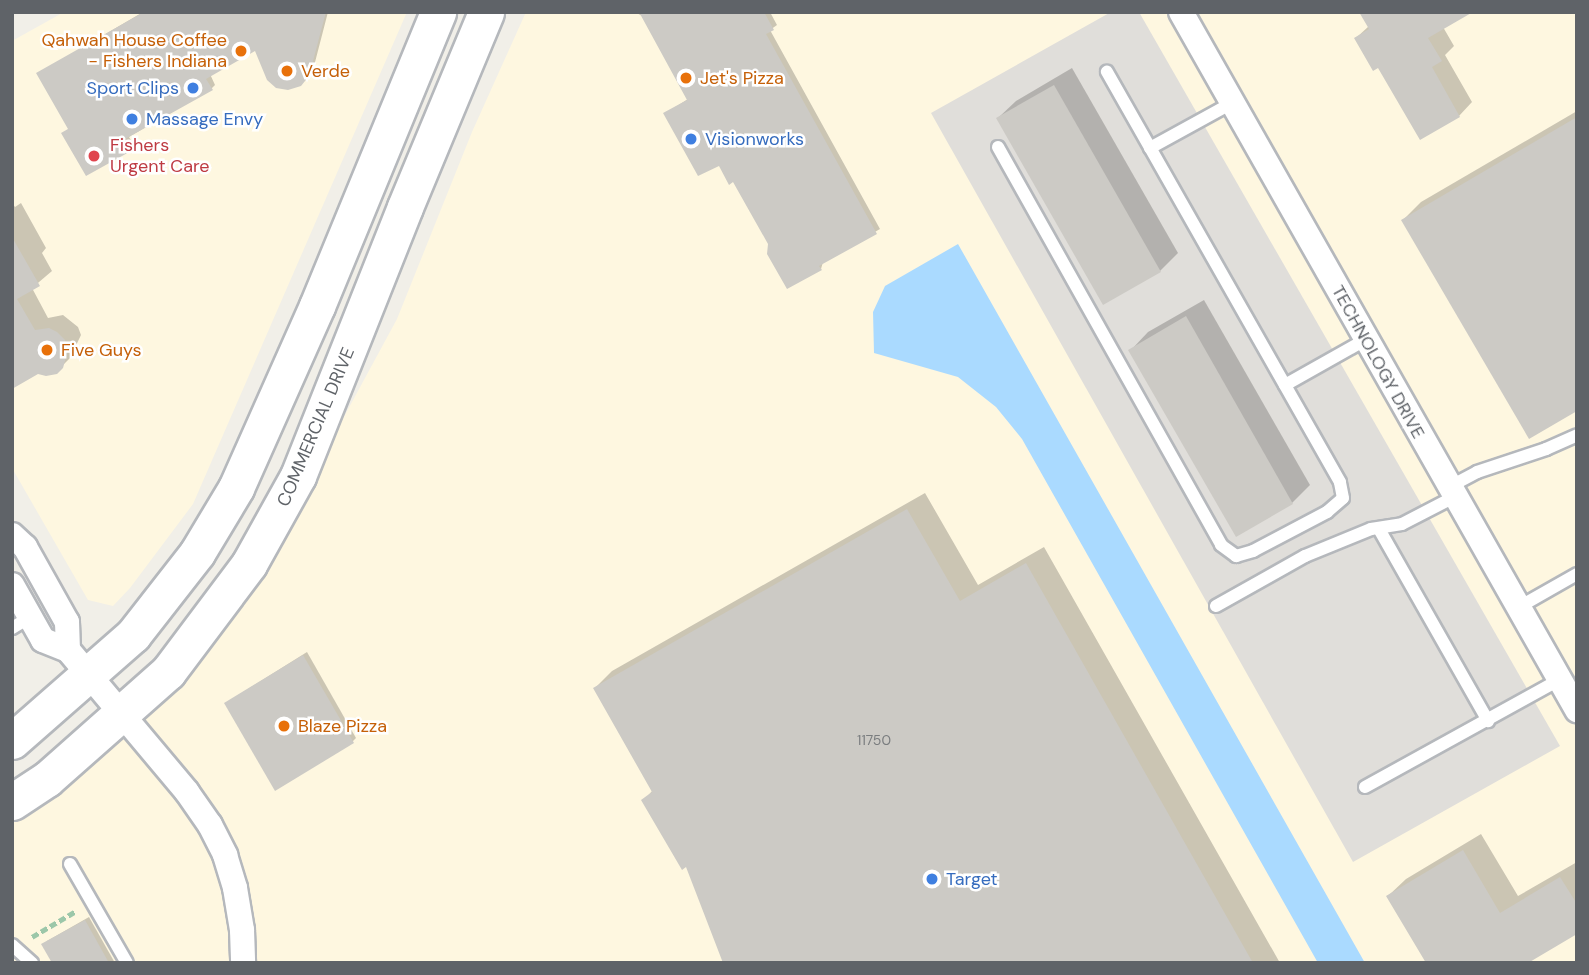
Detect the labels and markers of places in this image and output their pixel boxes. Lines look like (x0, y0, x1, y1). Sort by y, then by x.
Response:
place label: Qahwah House Coffee - Fishers Indiana (41, 30, 227, 72)
marker: Qahwah House Coffee - Fishers Indiana (233, 43, 249, 59)
place label: Verde (301, 60, 350, 82)
marker: Verde (279, 63, 295, 79)
place label: Jet's Pizza (700, 67, 784, 89)
marker: Jet's Pizza (678, 70, 694, 86)
place label: Sport Clips (87, 77, 179, 99)
marker: Sport Clips (185, 80, 201, 96)
place label: Massage Envy (146, 108, 263, 130)
marker: Massage Envy (124, 111, 140, 127)
place label: Visionworks (705, 128, 804, 150)
marker: Visionworks (683, 131, 699, 147)
place label: Fishers Urgent Care (110, 135, 210, 178)
marker: Fishers Urgent Care (84, 146, 104, 166)
place label: Five Guys (61, 339, 141, 361)
marker: Five Guys (39, 342, 55, 358)
place label: Blaze Pizza (298, 715, 387, 737)
marker: Blaze Pizza (276, 718, 292, 734)
place label: Target (946, 868, 998, 890)
marker: Target (924, 871, 940, 887)

